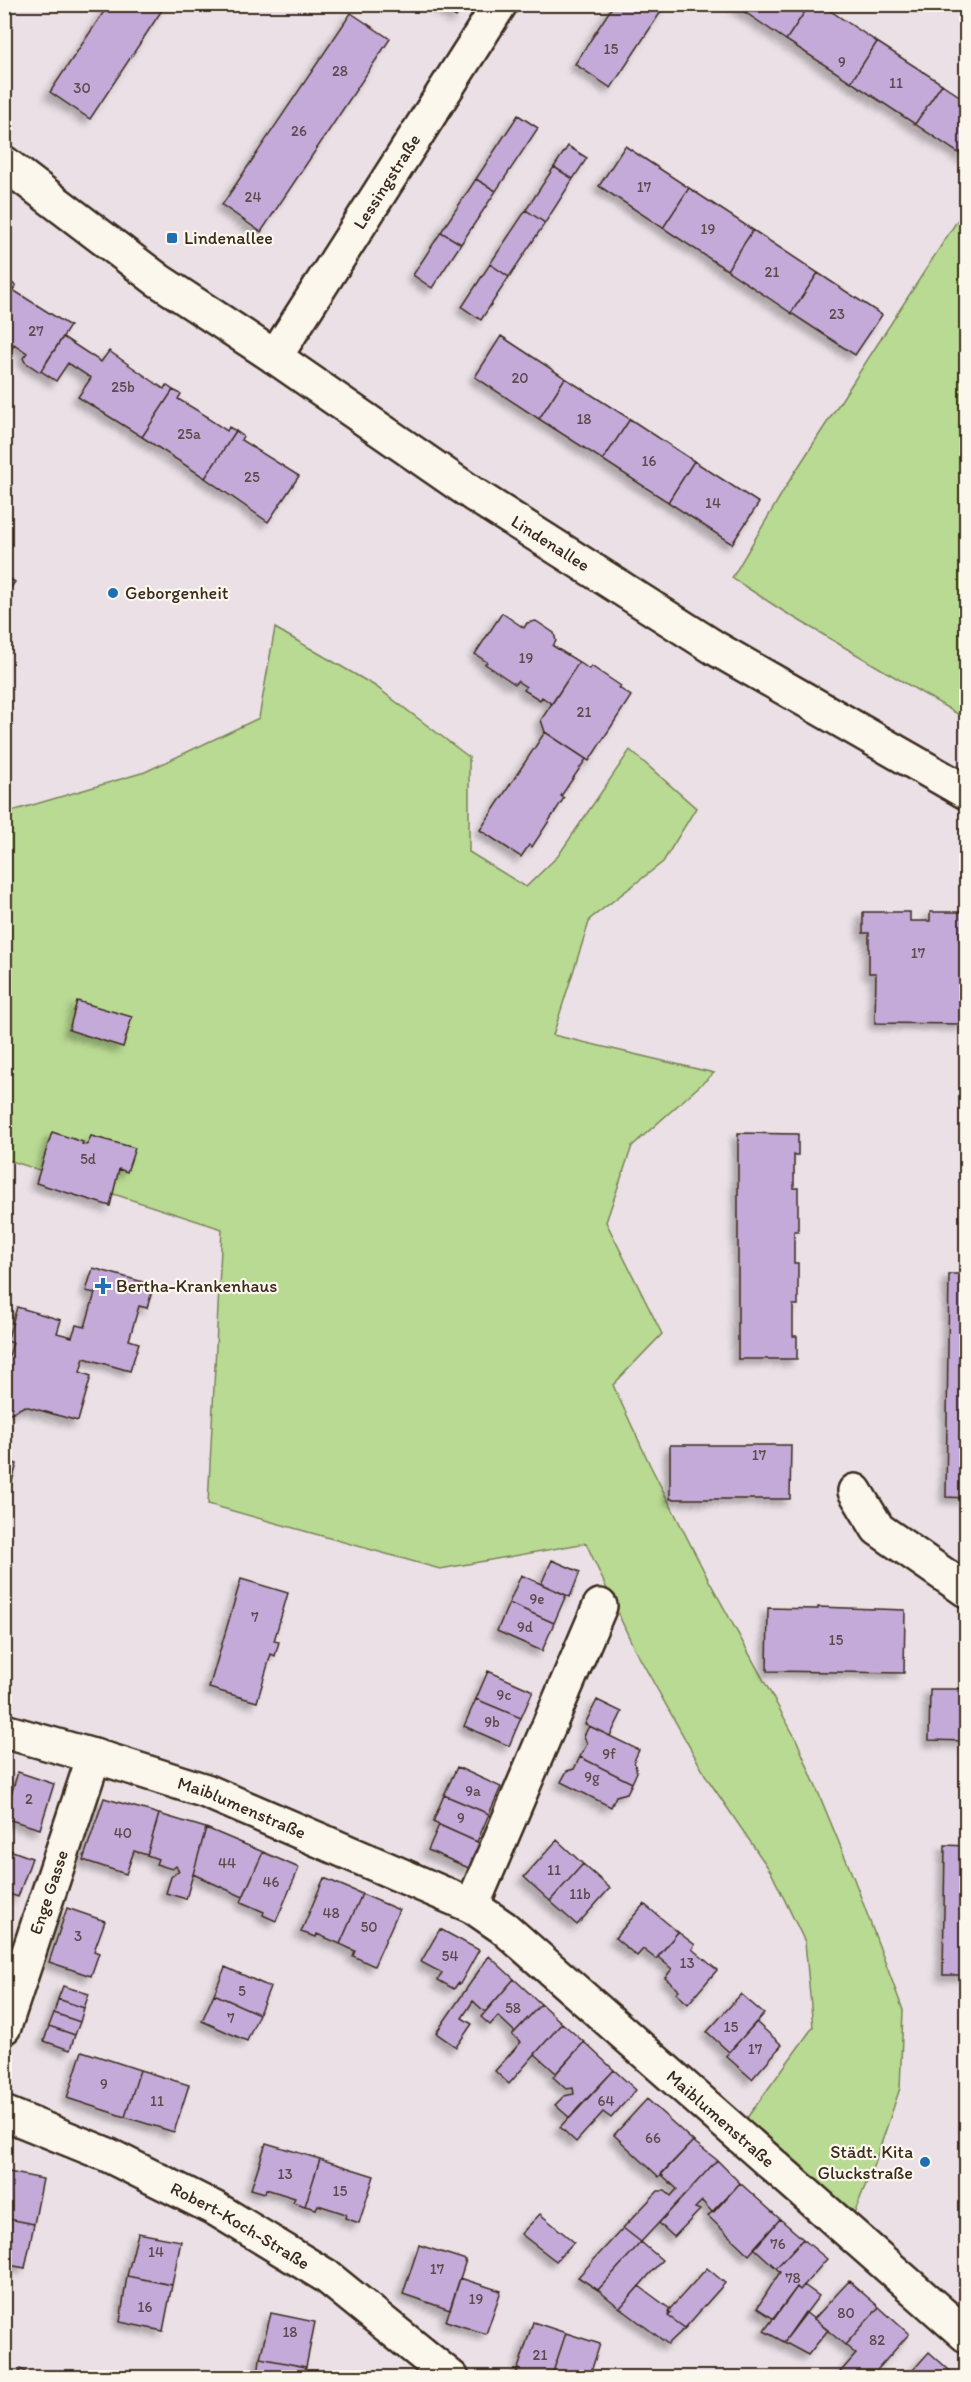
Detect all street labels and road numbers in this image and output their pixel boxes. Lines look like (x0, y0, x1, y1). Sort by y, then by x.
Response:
street label: Lessingstraße (348, 130, 425, 233)
street label: Lindenallee (507, 510, 594, 576)
street label: Maiblumenstraße (175, 1772, 309, 1844)
street label: Enge Gasse (24, 1847, 73, 1937)
street label: Maiblumenstraße (662, 2065, 779, 2172)
street label: Robert-Koch-Straße (167, 2177, 314, 2274)

